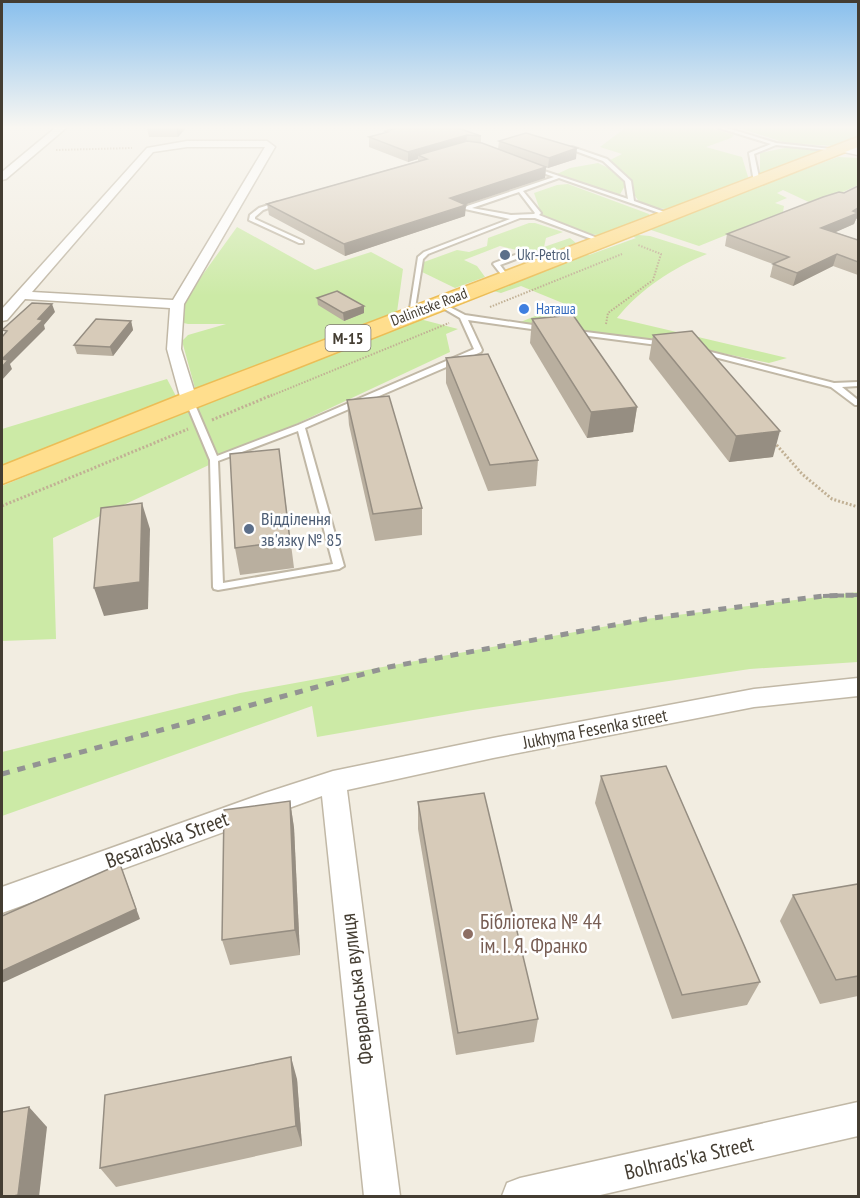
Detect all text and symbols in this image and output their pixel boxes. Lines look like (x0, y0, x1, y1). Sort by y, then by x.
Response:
place label: Ukr-Petrol (517, 245, 570, 264)
marker: Ukr-Petrol (498, 248, 512, 262)
street label: Dalinitske Road (388, 283, 470, 330)
place label: Наташа (536, 299, 576, 318)
marker: Наташа (517, 302, 531, 316)
road number: М-15 (326, 325, 370, 351)
place label: Відділення зв'язку № 85 (261, 507, 342, 551)
marker: Відділення зв'язку № 85 (242, 522, 256, 536)
street label: Jukhyma Fesenka street (520, 703, 669, 754)
street label: Besarabska Street (102, 805, 232, 874)
place label: Бібліотека № 44 ім. І. Я. Франко (480, 908, 602, 959)
street label: Февральська вулиця (334, 912, 379, 1066)
marker: Бібліотека № 44 ім. І. Я. Франко (461, 927, 475, 941)
street label: Bolhrads'ka Street (622, 1129, 756, 1185)

